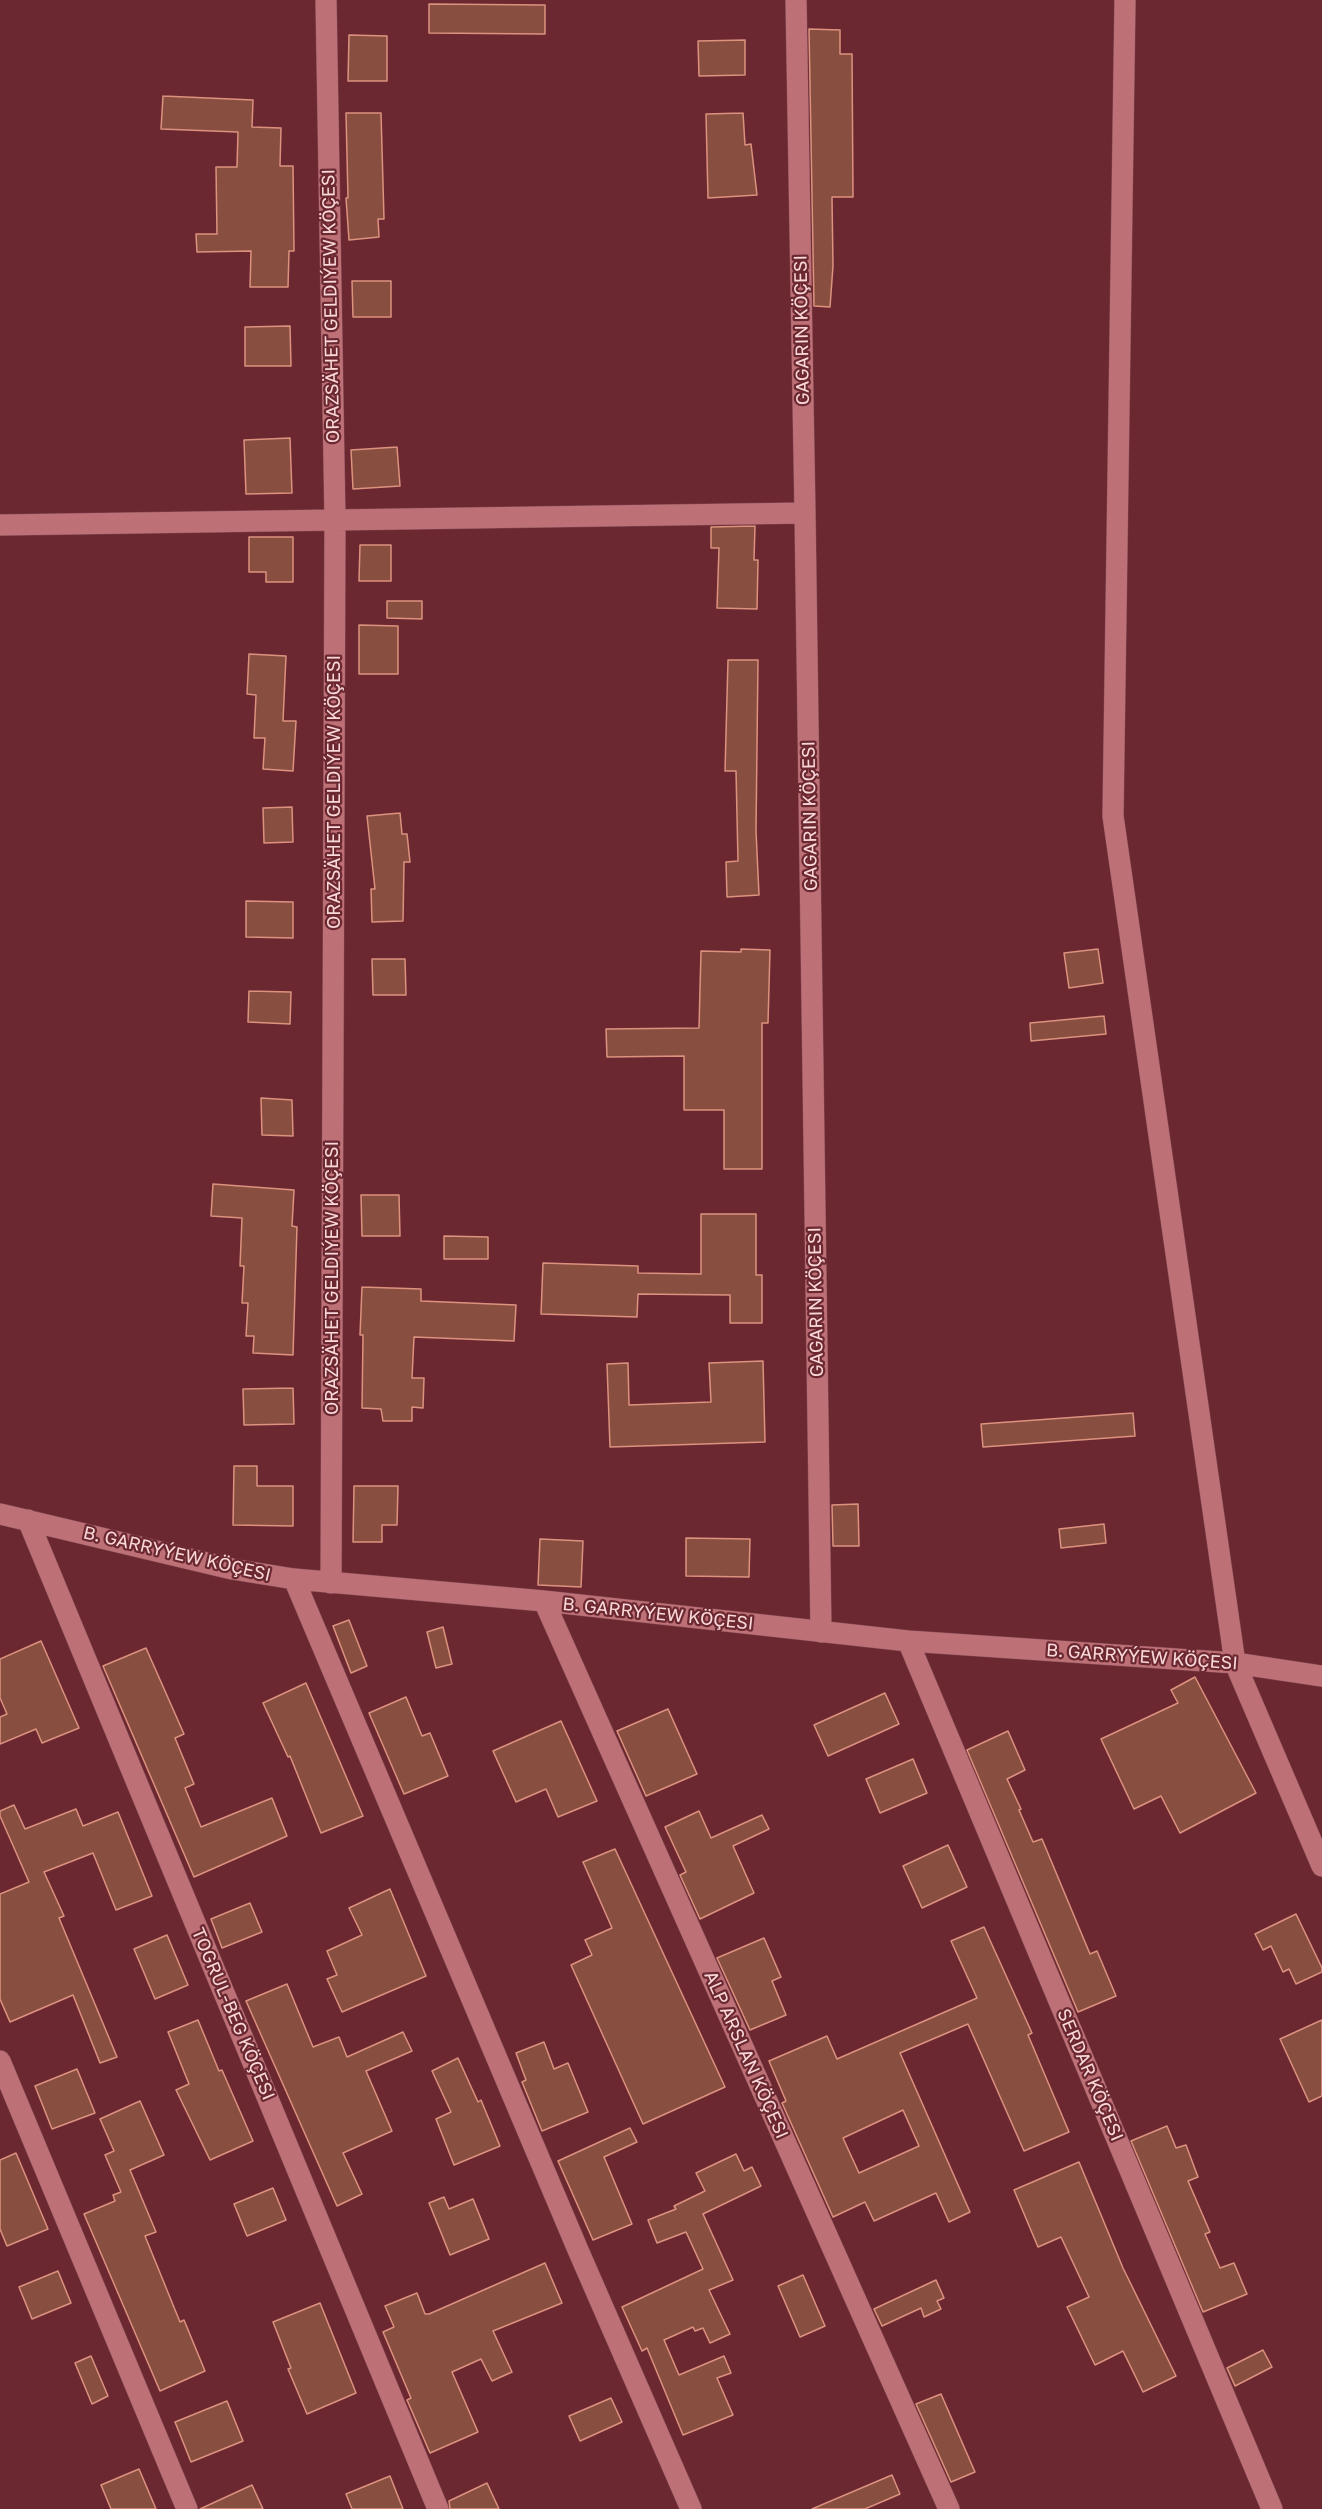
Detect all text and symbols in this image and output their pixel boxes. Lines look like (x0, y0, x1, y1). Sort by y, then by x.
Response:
street label: ORAZSÄHET GELDIÝEW KÖÇESI (318, 169, 344, 443)
street label: GAGARIN KÖÇESI (790, 255, 814, 405)
street label: ORAZSÄHET GELDIÝEW KÖÇESI (323, 655, 345, 929)
street label: GAGARIN KÖÇESI (798, 741, 822, 891)
street label: ORAZSÄHET GELDIÝEW KÖÇESI (321, 1141, 343, 1415)
street label: GAGARIN KÖÇESI (804, 1227, 828, 1377)
street label: B. GARRYÝEW KÖÇESI (81, 1522, 273, 1586)
street label: B. GARRYÝEW KÖÇESI (561, 1593, 755, 1635)
street label: B. GARRYÝEW KÖÇESI (1045, 1640, 1239, 1674)
street label: TOGRUL-BEG KÖÇESI (187, 1925, 279, 2103)
street label: ALP ARSLAN KÖÇESI (699, 1968, 793, 2142)
street label: SERDAR KÖÇESI (1052, 2006, 1128, 2144)

